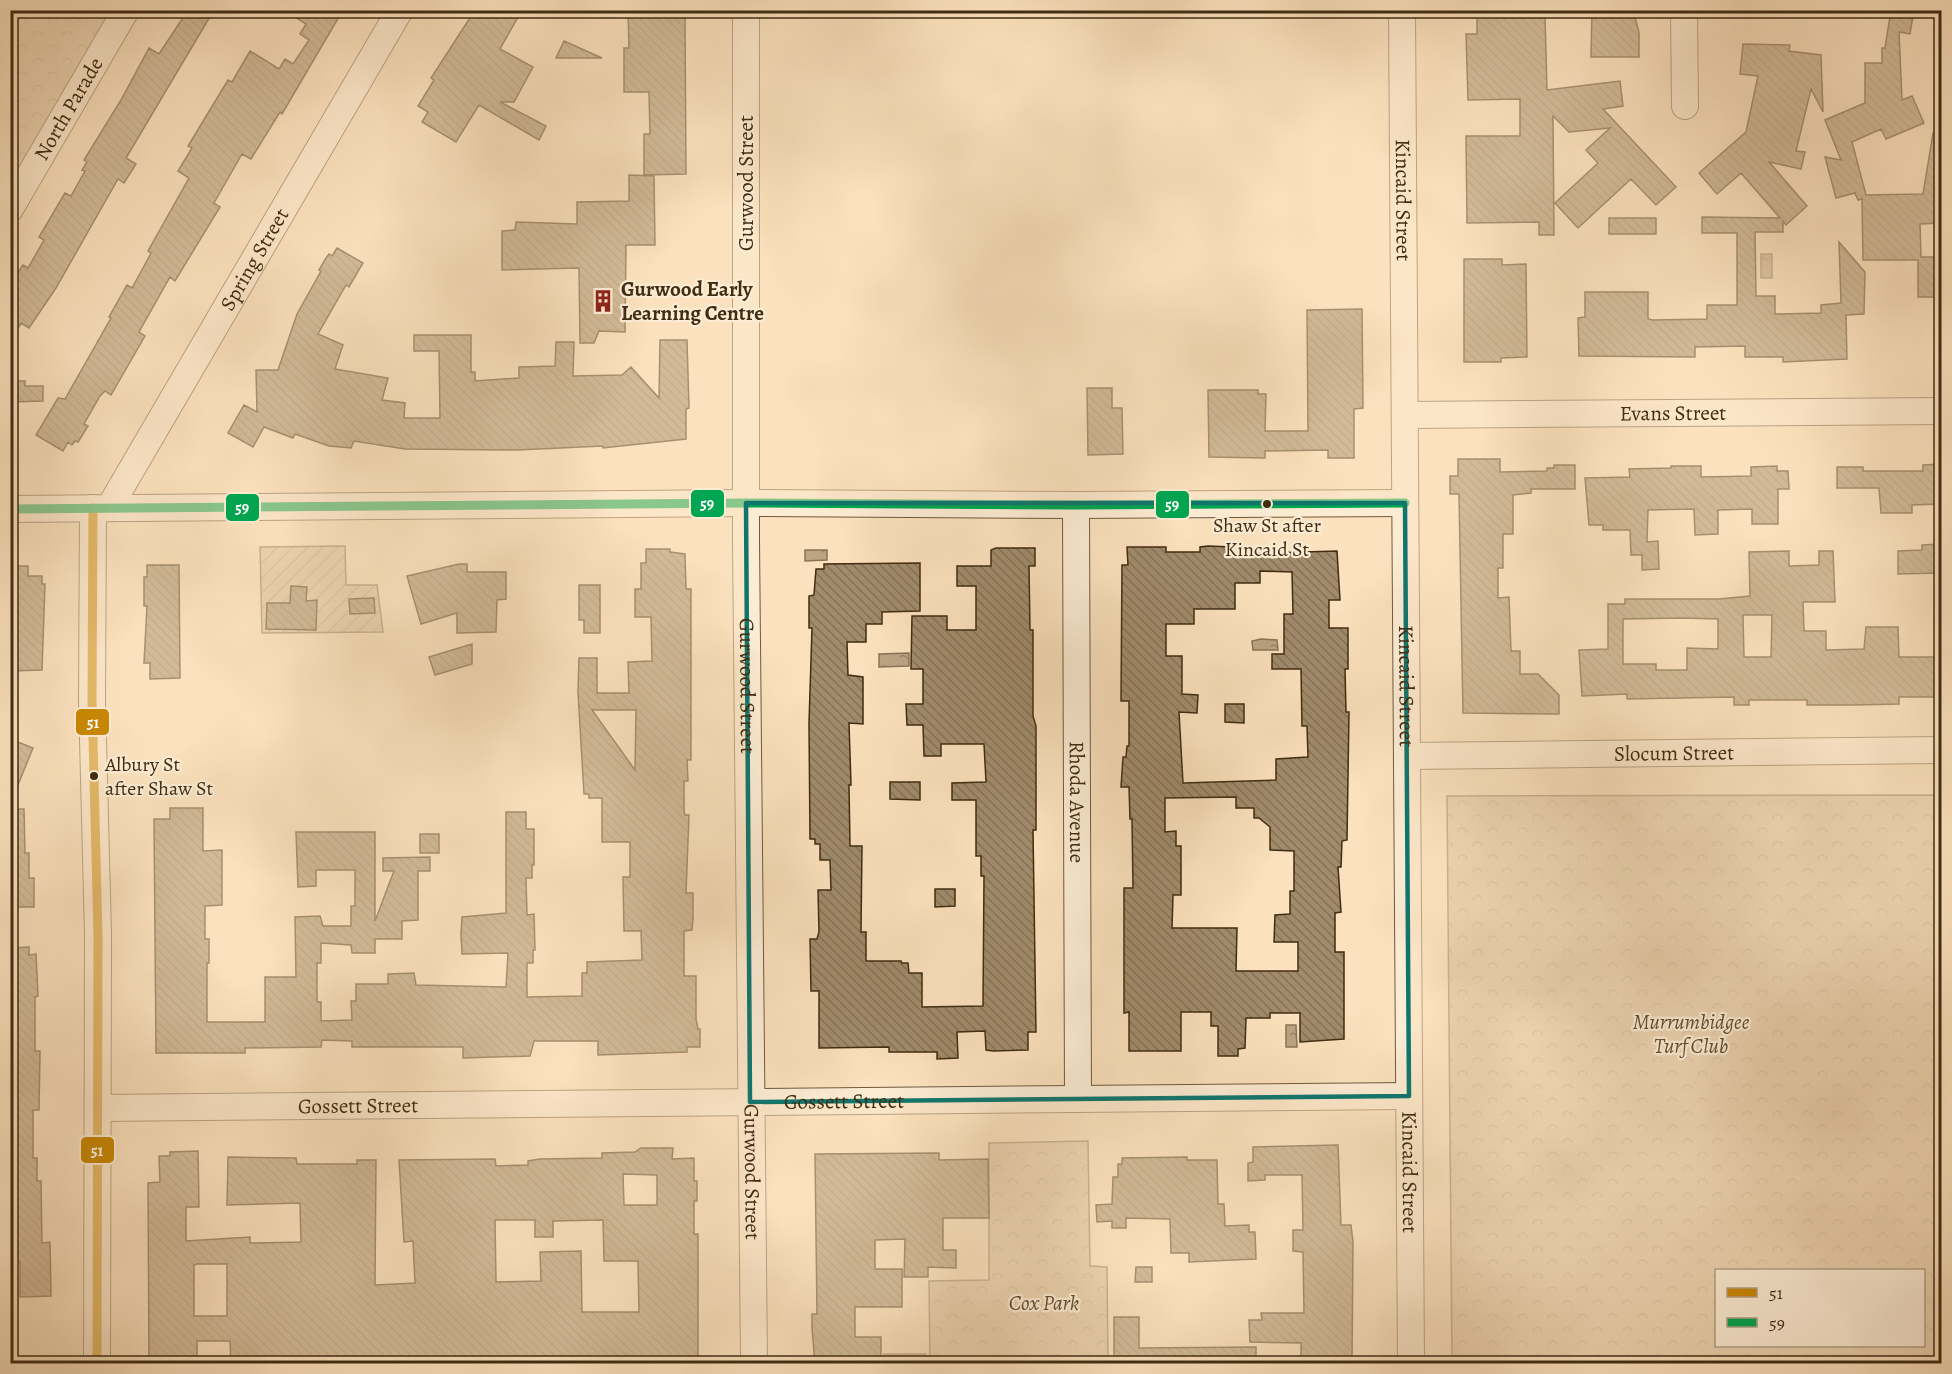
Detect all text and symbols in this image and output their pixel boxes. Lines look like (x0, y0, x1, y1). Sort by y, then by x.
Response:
street label: North Parade (27, 52, 109, 165)
street label: Gurwood Street (732, 115, 760, 251)
street label: Kincaid Street (1389, 139, 1418, 261)
street label: Spring Street (213, 203, 295, 316)
place label: Gurwood Early Learning Centre (621, 275, 764, 327)
building icon: Gurwood Early Learning Centre (590, 288, 616, 314)
street label: Evans Street (1620, 399, 1726, 427)
line badge: 59 (690, 489, 725, 518)
line badge: 59 (1155, 490, 1190, 519)
line badge: 59 (225, 493, 260, 522)
text: 59 (700, 493, 714, 515)
text: 59 (1165, 494, 1179, 516)
text: 59 (235, 497, 249, 519)
marker: Shaw St after Kincaid St (1261, 498, 1273, 510)
place label: Shaw St after Kincaid St (1213, 512, 1321, 563)
street label: Gurwood Street (733, 618, 762, 754)
street label: Kincaid Street (1392, 625, 1421, 747)
line badge: 51 (75, 708, 110, 736)
text: 51 (87, 712, 100, 734)
street label: Slocum Street (1614, 738, 1734, 768)
street label: Rhoda Avenue (1063, 741, 1091, 863)
place label: Albury St after Shaw St (104, 751, 214, 802)
marker: Albury St after Shaw St (88, 770, 100, 782)
park label: Murrumbidgee Turf Club (1633, 1008, 1750, 1060)
street label: Gossett Street (784, 1087, 904, 1116)
street label: Gossett Street (298, 1091, 418, 1120)
street label: Gurwood Street (737, 1104, 767, 1240)
street label: Kincaid Street (1395, 1111, 1424, 1233)
line badge: 51 (80, 1136, 115, 1164)
text: 51 (91, 1140, 104, 1162)
legend (1715, 1269, 1925, 1347)
text: 51 (1769, 1281, 1783, 1305)
park label: Cox Park (1009, 1289, 1079, 1317)
text: 59 (1769, 1311, 1785, 1335)

